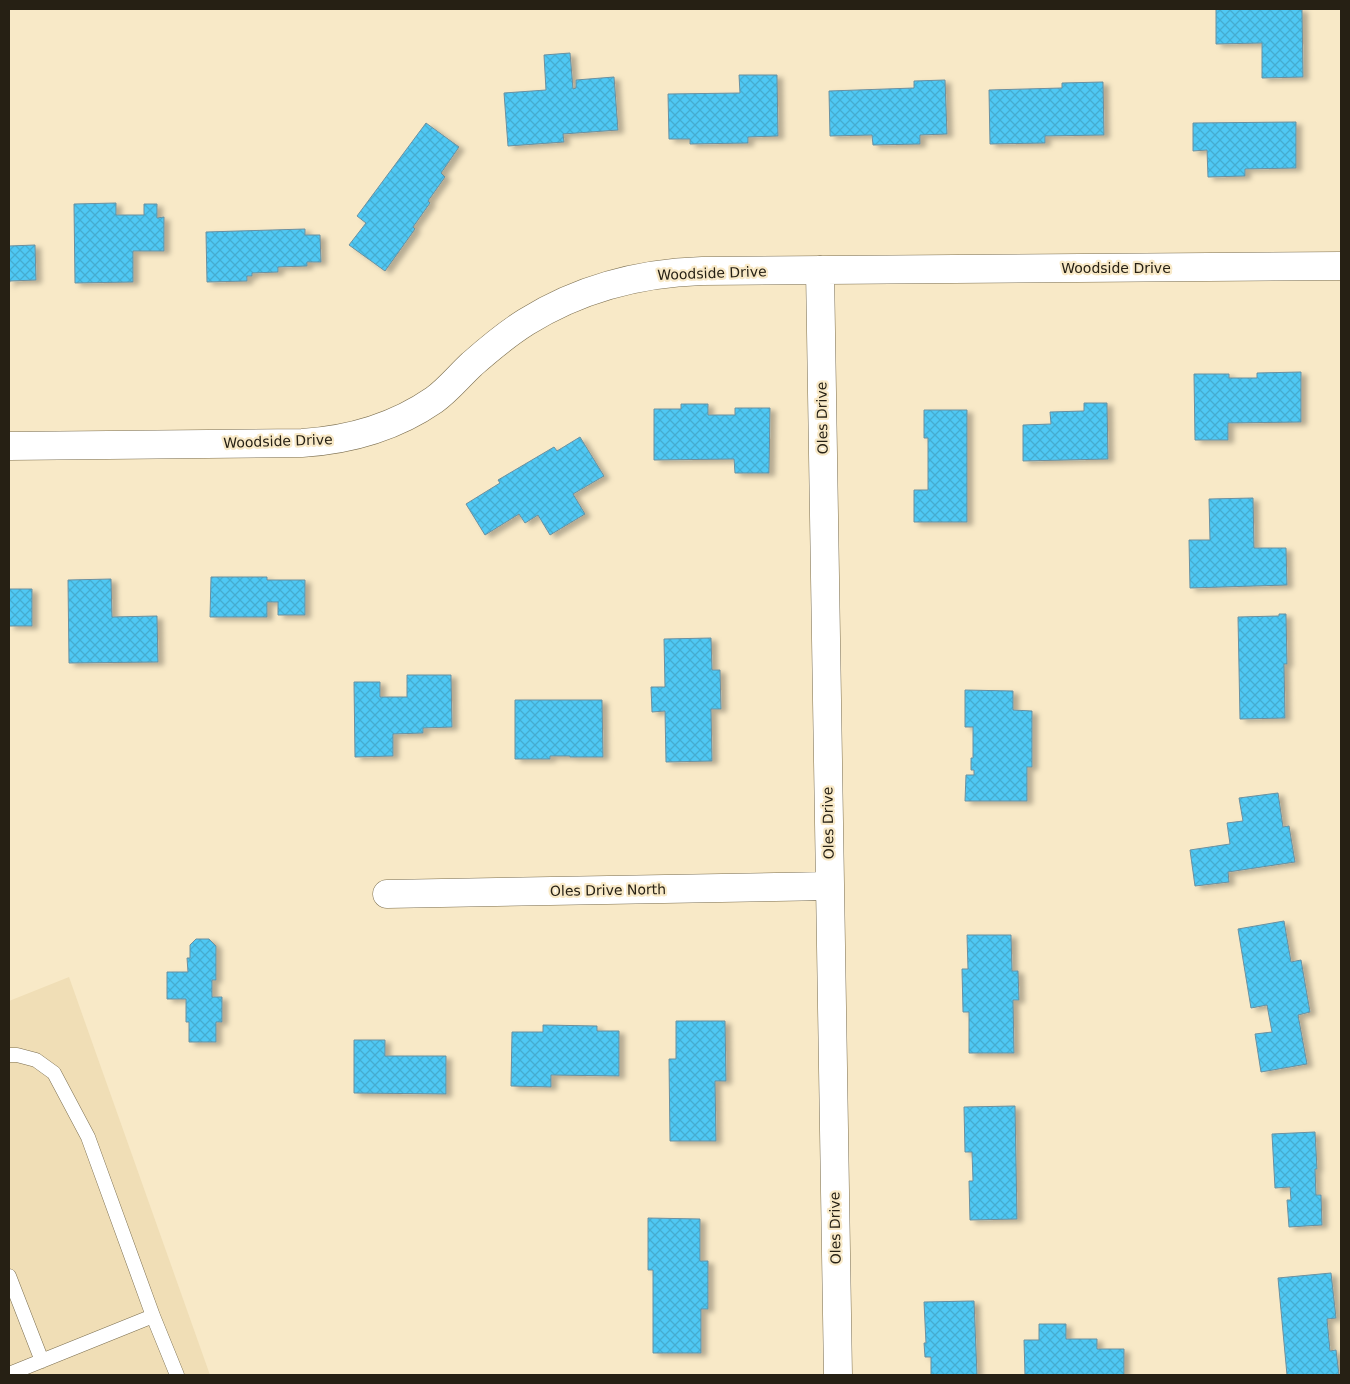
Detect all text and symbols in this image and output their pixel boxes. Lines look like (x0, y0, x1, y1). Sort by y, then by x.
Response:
street label: Woodside Drive (1061, 260, 1171, 276)
street label: Woodside Drive (657, 263, 767, 283)
street label: Oles Drive (813, 382, 831, 454)
street label: Woodside Drive (223, 431, 333, 451)
street label: Oles Drive (819, 787, 837, 859)
street label: Oles Drive North (550, 881, 666, 899)
street label: Oles Drive (826, 1192, 844, 1264)

